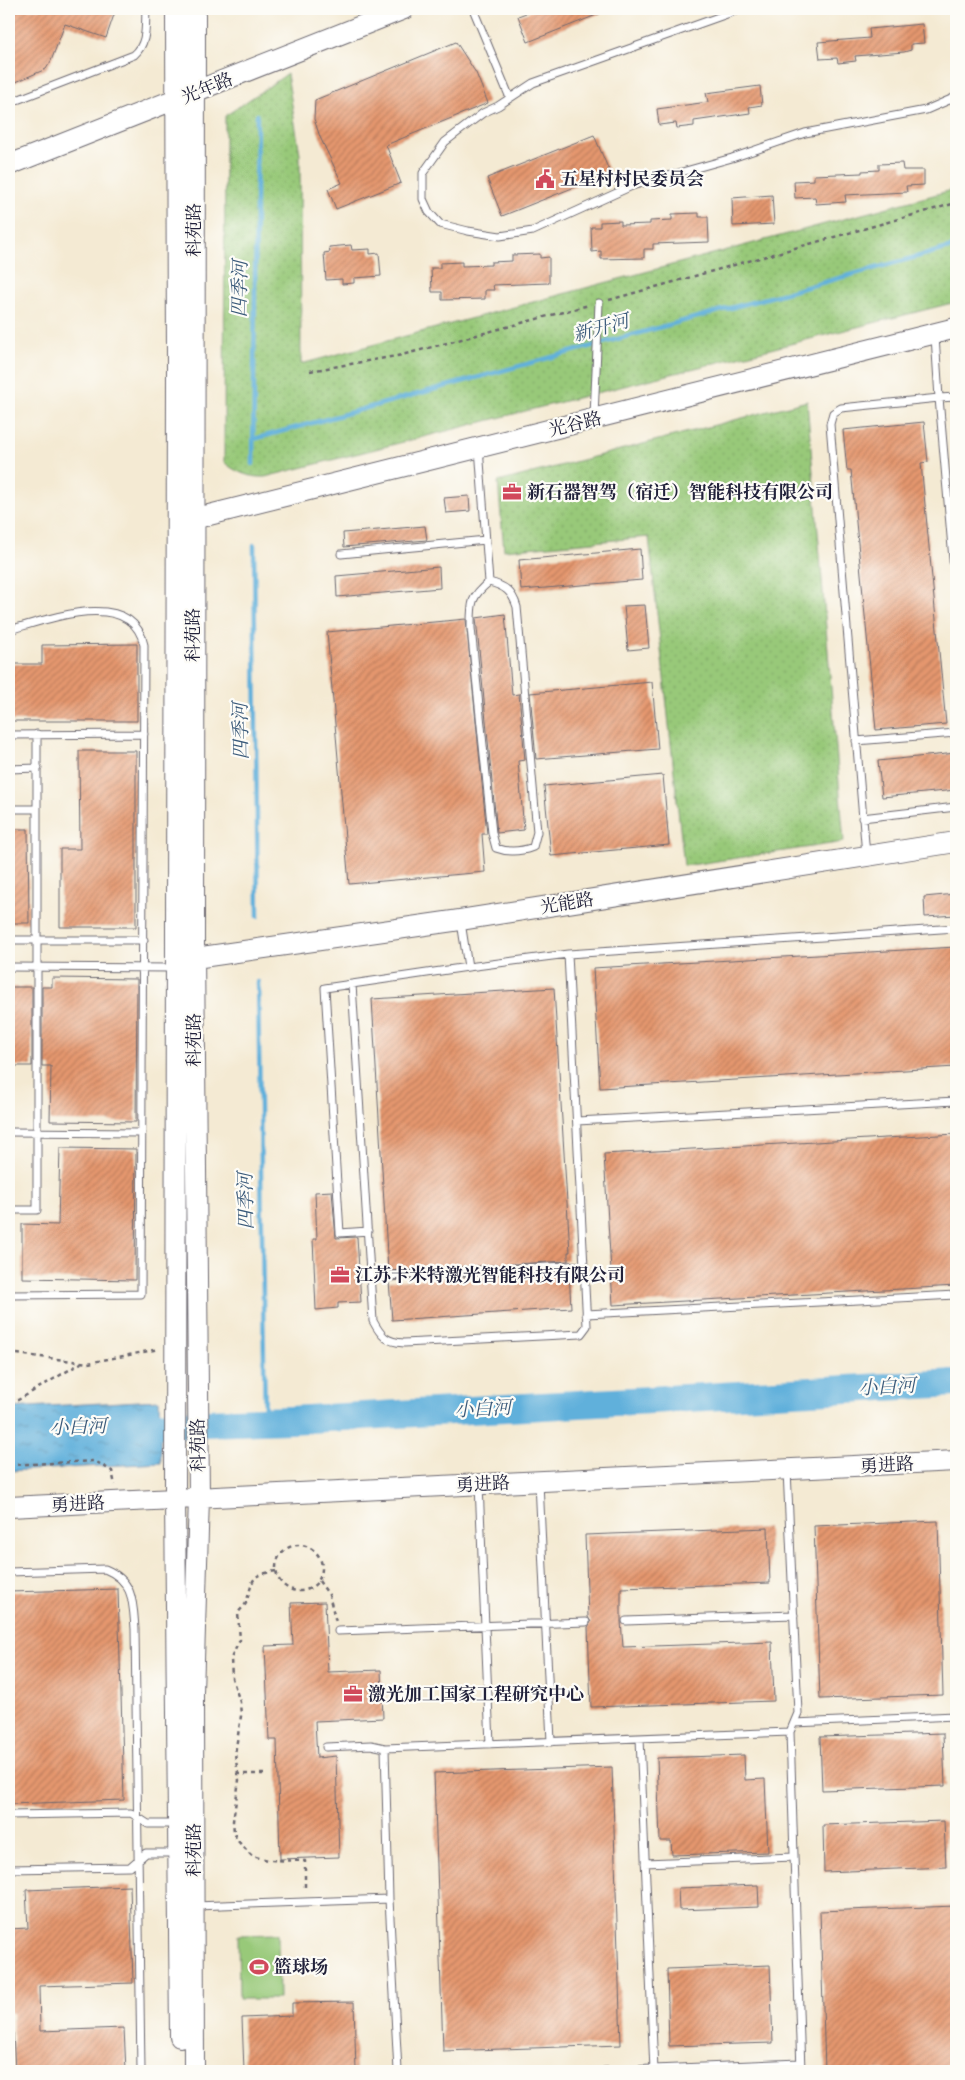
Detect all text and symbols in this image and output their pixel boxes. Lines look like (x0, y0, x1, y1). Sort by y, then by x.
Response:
street label: 光年路 (177, 67, 237, 109)
place label: 五星村村民委员会 (560, 167, 704, 191)
public building icon: 五星村村民委员会 (534, 168, 556, 190)
street label: 科苑路 (182, 203, 206, 257)
water label: 四季河 (227, 257, 254, 318)
water label: 新开河 (570, 307, 635, 348)
street label: 光谷路 (546, 406, 604, 442)
place label: 新石器智驾（宿迁）智能科技有限公司 (527, 480, 833, 504)
office icon: 新石器智驾（宿迁）智能科技有限公司 (501, 481, 523, 503)
street label: 科苑路 (181, 608, 205, 662)
water label: 四季河 (227, 699, 254, 760)
street label: 光能路 (538, 887, 596, 919)
street label: 科苑路 (182, 1013, 206, 1067)
water label: 四季河 (232, 1169, 259, 1230)
place label: 江苏卡米特激光智能科技有限公司 (355, 1263, 625, 1287)
office icon: 江苏卡米特激光智能科技有限公司 (329, 1264, 351, 1286)
water label: 小白河 (858, 1372, 919, 1401)
water label: 小白河 (454, 1394, 515, 1423)
water label: 小白河 (49, 1413, 110, 1441)
street label: 科苑路 (186, 1418, 210, 1472)
street label: 勇进路 (859, 1452, 915, 1478)
street label: 勇进路 (455, 1471, 511, 1497)
street label: 勇进路 (50, 1491, 106, 1517)
place label: 激光加工国家工程研究中心 (368, 1682, 584, 1706)
office icon: 激光加工国家工程研究中心 (342, 1683, 364, 1705)
street label: 科苑路 (182, 1823, 206, 1877)
place label: 篮球场 (274, 1955, 328, 1979)
sports icon: 篮球场 (248, 1956, 270, 1978)

